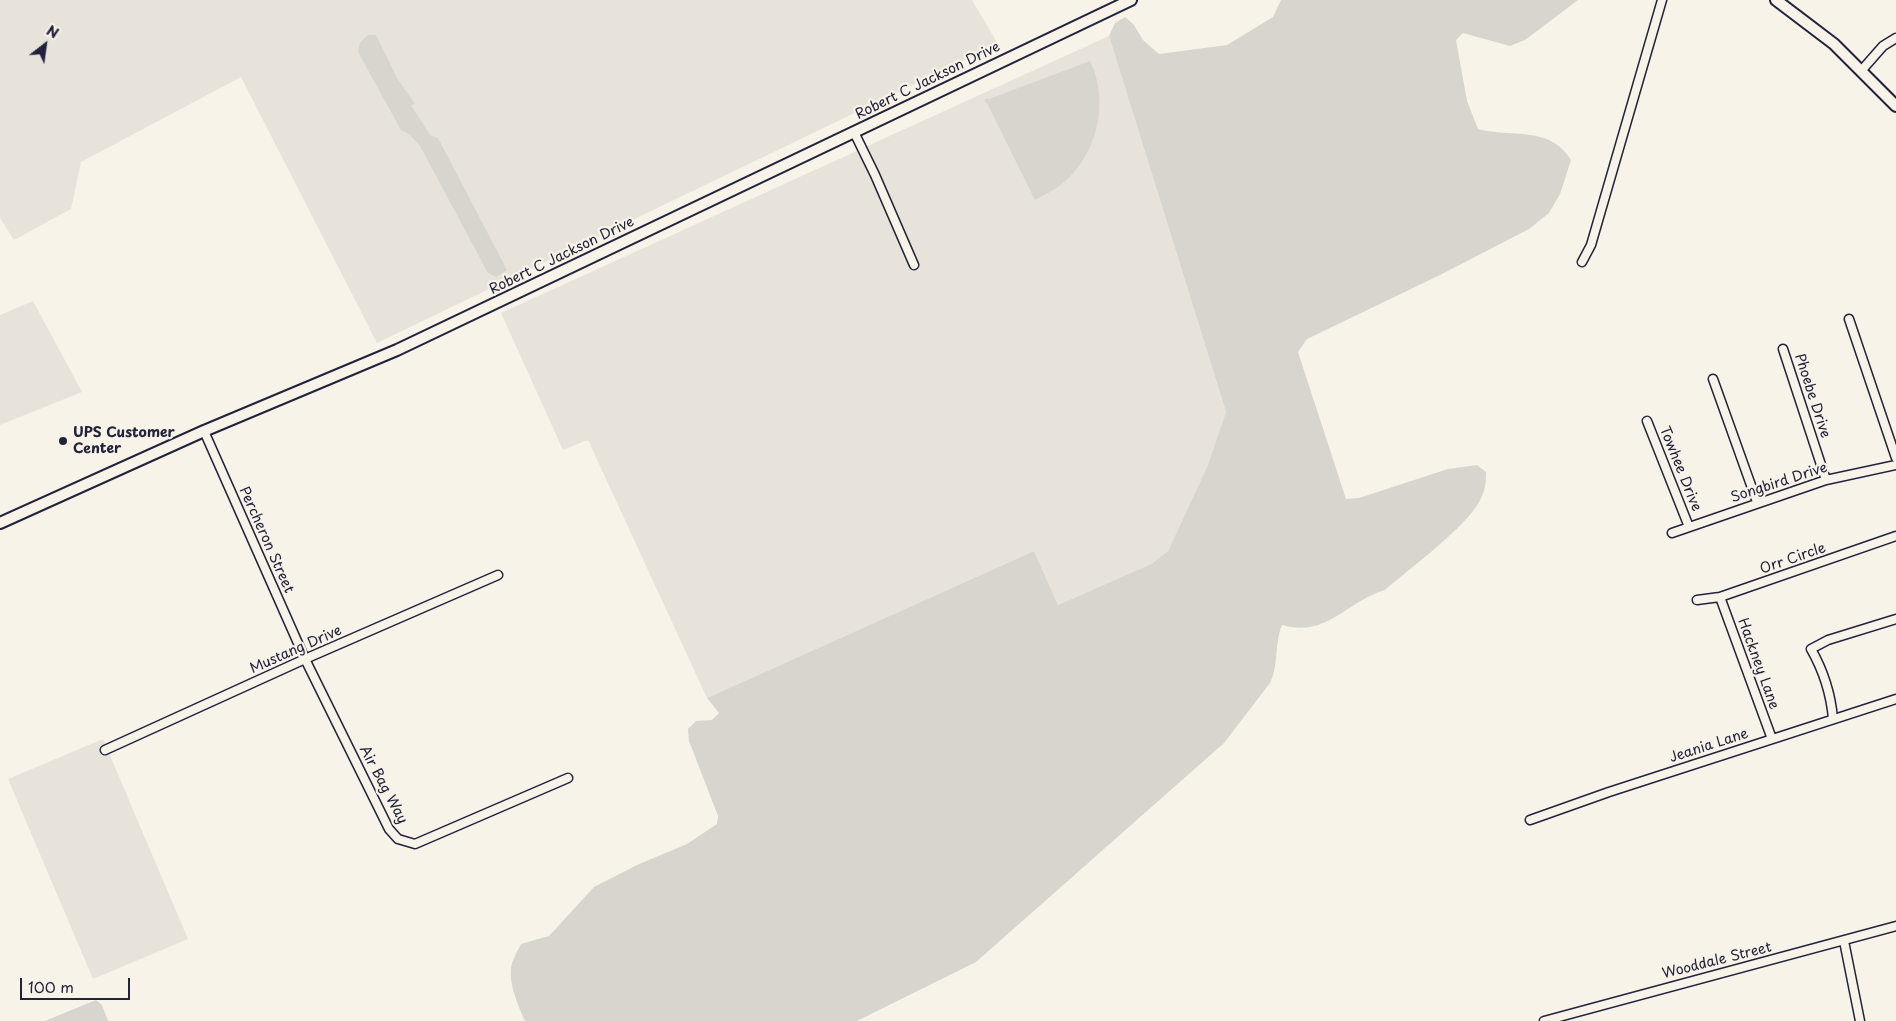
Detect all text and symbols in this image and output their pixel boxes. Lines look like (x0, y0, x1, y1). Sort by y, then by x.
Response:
north arrow (20, 20, 70, 70)
text: N (43, 20, 63, 43)
street label: Robert C Jackson Drive (853, 39, 1003, 123)
street label: Robert C Jackson Drive (487, 214, 637, 298)
street label: Phoebe Drive (1790, 352, 1834, 440)
street label: Towhee Drive (1655, 424, 1705, 514)
place label: UPS Customer Center (73, 425, 175, 458)
marker: UPS Customer Center (57, 435, 69, 447)
street label: Songbird Drive (1729, 459, 1829, 507)
street label: Percheron Street (235, 484, 297, 596)
street label: Orr Circle (1758, 540, 1828, 578)
street label: Hackney Lane (1734, 616, 1782, 712)
street label: Mustang Drive (248, 622, 344, 678)
street label: Jeania Lane (1667, 725, 1751, 767)
street label: Air Bag Way (355, 743, 411, 827)
street label: Wooddale Street (1661, 939, 1773, 983)
scale bar (22, 968, 132, 1000)
text: 100 m (28, 975, 74, 998)

